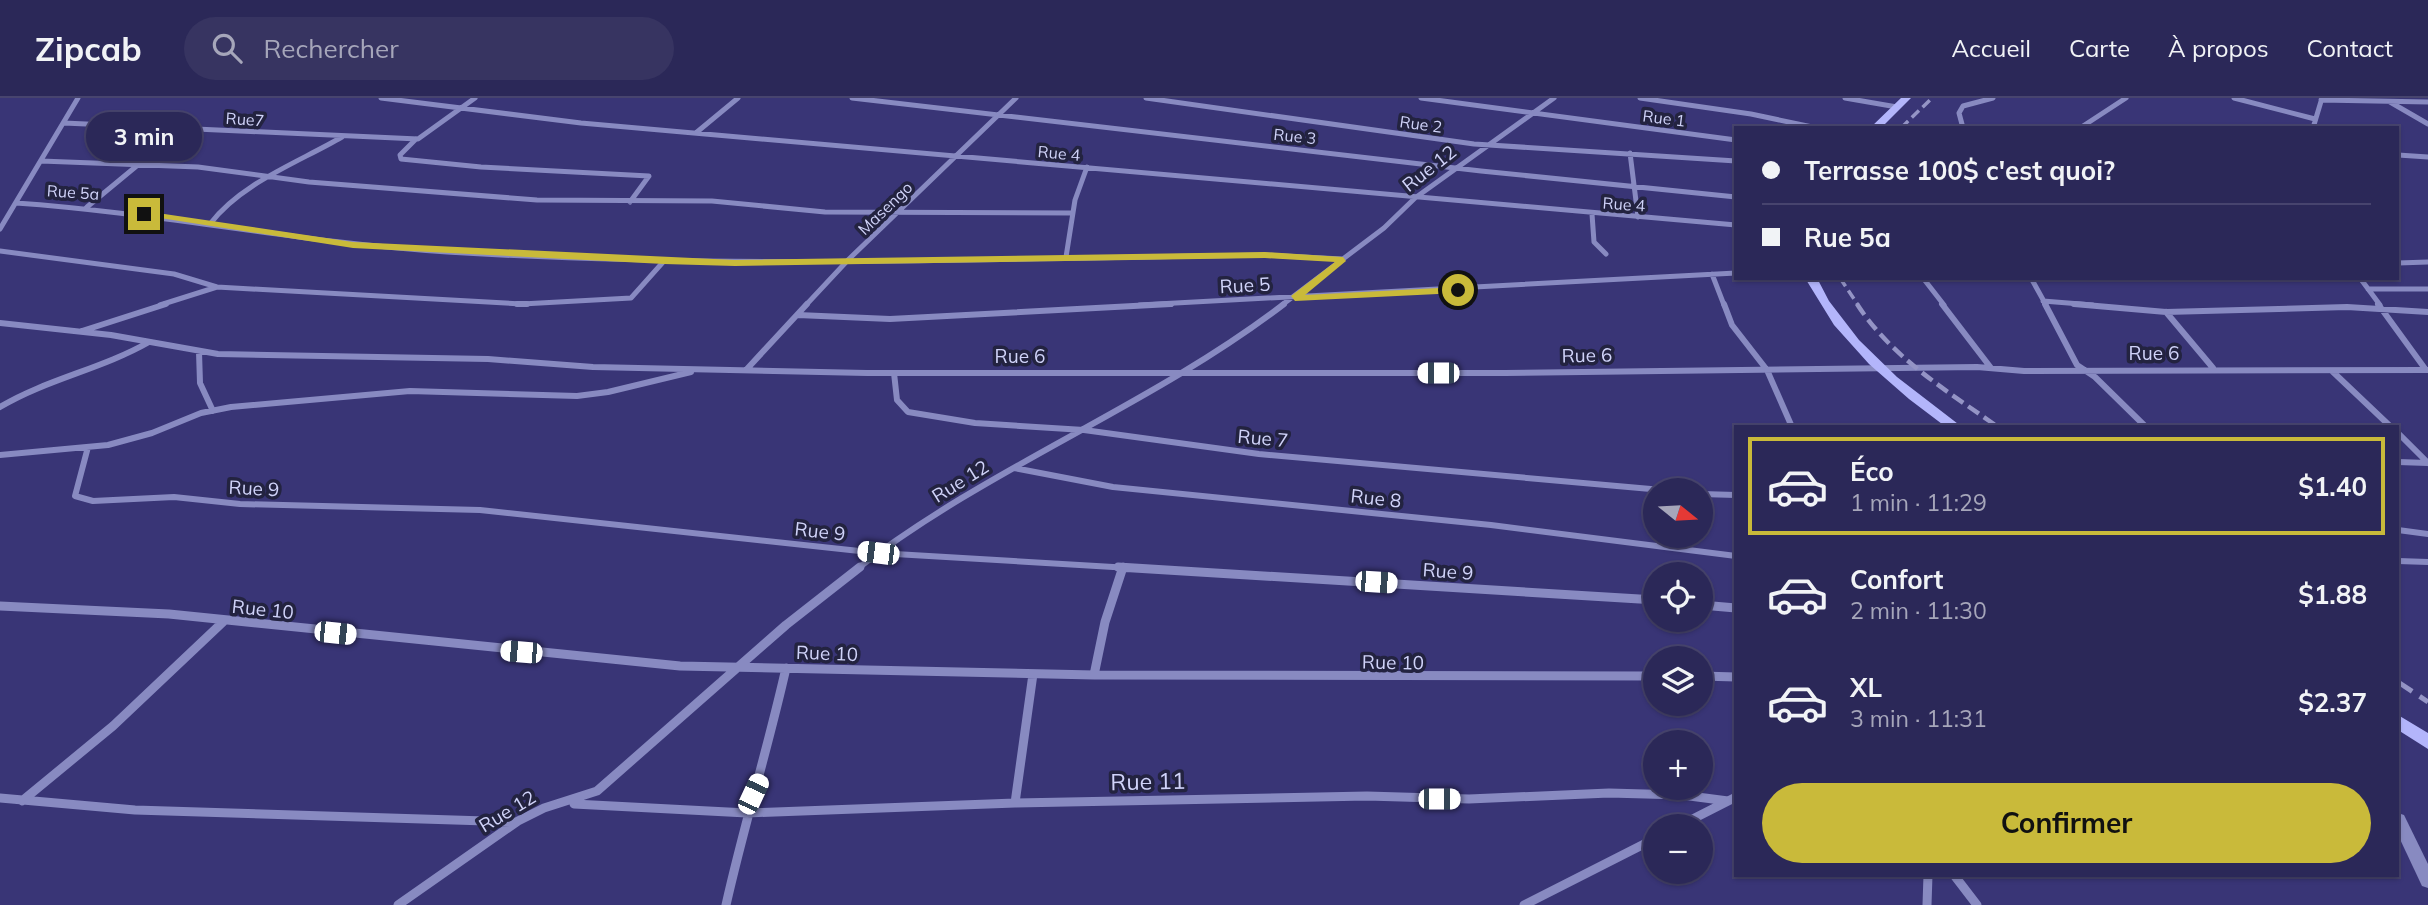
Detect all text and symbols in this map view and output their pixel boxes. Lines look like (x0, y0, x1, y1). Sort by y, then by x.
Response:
search box (184, 17, 674, 80)
text: Zipcab (35, 28, 142, 69)
icon: search (208, 29, 246, 67)
text: Rechercher (264, 32, 399, 65)
text: Accueil (1952, 33, 2031, 63)
text: Carte (2069, 33, 2130, 63)
text: À propos (2168, 33, 2269, 63)
text: Contact (2307, 33, 2393, 63)
street label: Rue 1 (1642, 105, 1686, 131)
street label: Rue7 (225, 108, 265, 130)
street label: Rue 2 (1398, 111, 1444, 137)
callout: 3 min (86, 113, 202, 162)
text: 3 min (114, 122, 174, 151)
street label: Rue 3 (1273, 124, 1317, 148)
street label: Rue 12 (1397, 139, 1461, 197)
street label: Rue 4 (1037, 141, 1082, 165)
text: Terrasse 100$ c'est quoi? (1804, 154, 2115, 187)
street label: Masengo (854, 177, 916, 239)
street label: Rue 5a (46, 180, 100, 204)
street label: Rue 4 (1602, 193, 1646, 215)
route end (128, 198, 160, 230)
text: Rue 5a (1804, 221, 1891, 254)
street label: Rue 5 (1219, 272, 1271, 298)
route start (1442, 274, 1474, 306)
street label: Rue 6 (2129, 341, 2179, 365)
street label: Rue 6 (1561, 343, 1613, 367)
street label: Rue 6 (995, 344, 1045, 368)
car (1418, 363, 1460, 384)
street label: Rue 7 (1237, 424, 1289, 452)
street label: Rue 12 (927, 454, 993, 508)
icon: car (1766, 455, 1829, 518)
text: Éco (1850, 455, 1894, 488)
text: $1.40 (2298, 470, 2367, 503)
street label: Rue 9 (228, 475, 280, 501)
north arrow (1643, 478, 1713, 548)
map controls (1643, 478, 1713, 884)
street label: Rue 8 (1349, 483, 1403, 513)
text: 1 min · 11:29 (1850, 488, 1987, 517)
street label: Rue 9 (793, 516, 847, 546)
car (856, 540, 901, 566)
street label: Rue 9 (1422, 557, 1474, 585)
button: locate (1643, 562, 1713, 632)
icon: car (1766, 563, 1829, 626)
text: Confort (1850, 563, 1943, 596)
car (1355, 570, 1398, 594)
text: $1.88 (2298, 578, 2367, 611)
street label: Rue 10 (231, 594, 295, 624)
text: 2 min · 11:30 (1850, 596, 1987, 625)
car (314, 620, 357, 646)
car (500, 640, 543, 664)
street label: Rue 10 (795, 640, 859, 666)
button: layers (1643, 646, 1713, 716)
street label: Rue 10 (1362, 649, 1424, 675)
icon: car (1766, 671, 1829, 734)
text: XL (1850, 671, 1882, 704)
text: $2.37 (2298, 686, 2367, 719)
text: 3 min · 11:31 (1850, 704, 1987, 733)
button: + (1643, 730, 1713, 800)
street label: Rue 11 (1110, 766, 1186, 796)
car (735, 771, 772, 817)
button: Confirmer (1762, 783, 2371, 863)
street label: Rue 12 (474, 785, 540, 837)
car (1419, 789, 1461, 810)
button: − (1643, 814, 1713, 884)

